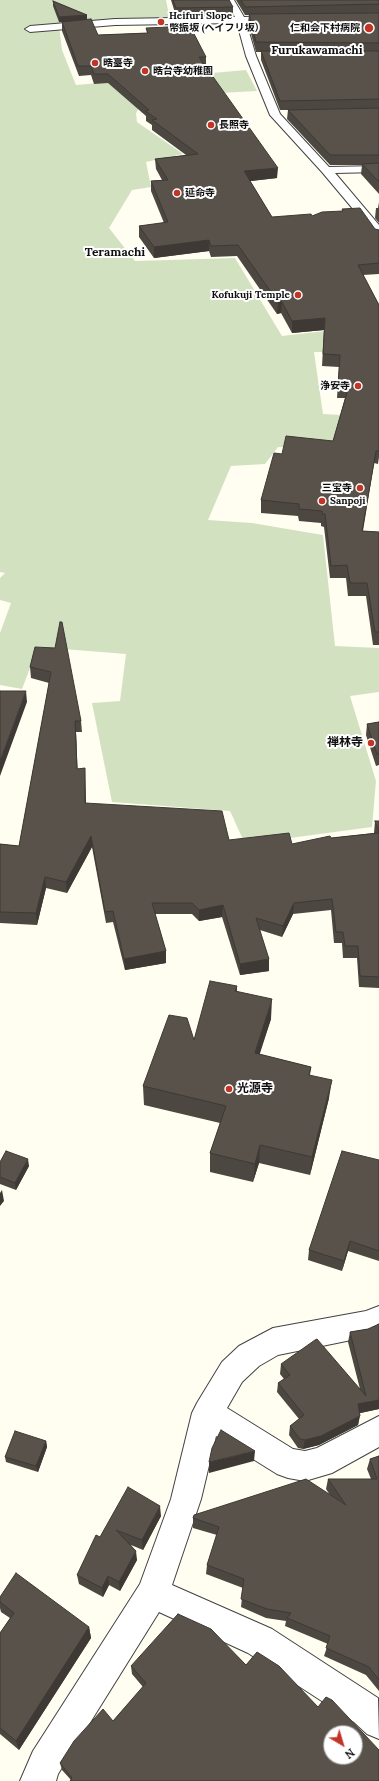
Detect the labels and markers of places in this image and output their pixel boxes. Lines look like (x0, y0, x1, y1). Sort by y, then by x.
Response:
place label: Heifuri Slope 幣振坂 (ヘイフリ坂） (169, 10, 265, 34)
marker: Heifuri Slope 幣振坂 (ヘイフリ坂） (156, 17, 166, 27)
place label: 仁和会下村病院 (290, 22, 360, 34)
marker: 仁和会下村病院 (363, 22, 375, 34)
place label: 晧臺寺 (103, 57, 133, 69)
marker: 晧臺寺 (90, 58, 100, 68)
place label: 晧台寺幼稚園 (153, 65, 213, 77)
marker: 晧台寺幼稚園 (140, 66, 150, 76)
place label: 長照寺 (219, 119, 249, 131)
marker: 長照寺 (206, 120, 216, 130)
place label: 延命寺 (185, 187, 215, 199)
marker: 延命寺 (172, 188, 182, 198)
place label: Kofukuji Temple (212, 289, 290, 301)
marker: Kofukuji Temple (293, 290, 303, 300)
place label: 浄安寺 (320, 380, 350, 392)
marker: 浄安寺 (353, 381, 363, 391)
place label: 三宝寺 (322, 482, 352, 494)
marker: 三宝寺 (355, 483, 365, 493)
place label: Sanpoji (330, 495, 366, 507)
marker: Sanpoji (317, 496, 327, 506)
place label: 禅林寺 (327, 736, 363, 750)
marker: 禅林寺 (366, 738, 376, 748)
place label: 光源寺 (237, 1082, 273, 1096)
marker: 光源寺 (224, 1084, 234, 1094)

